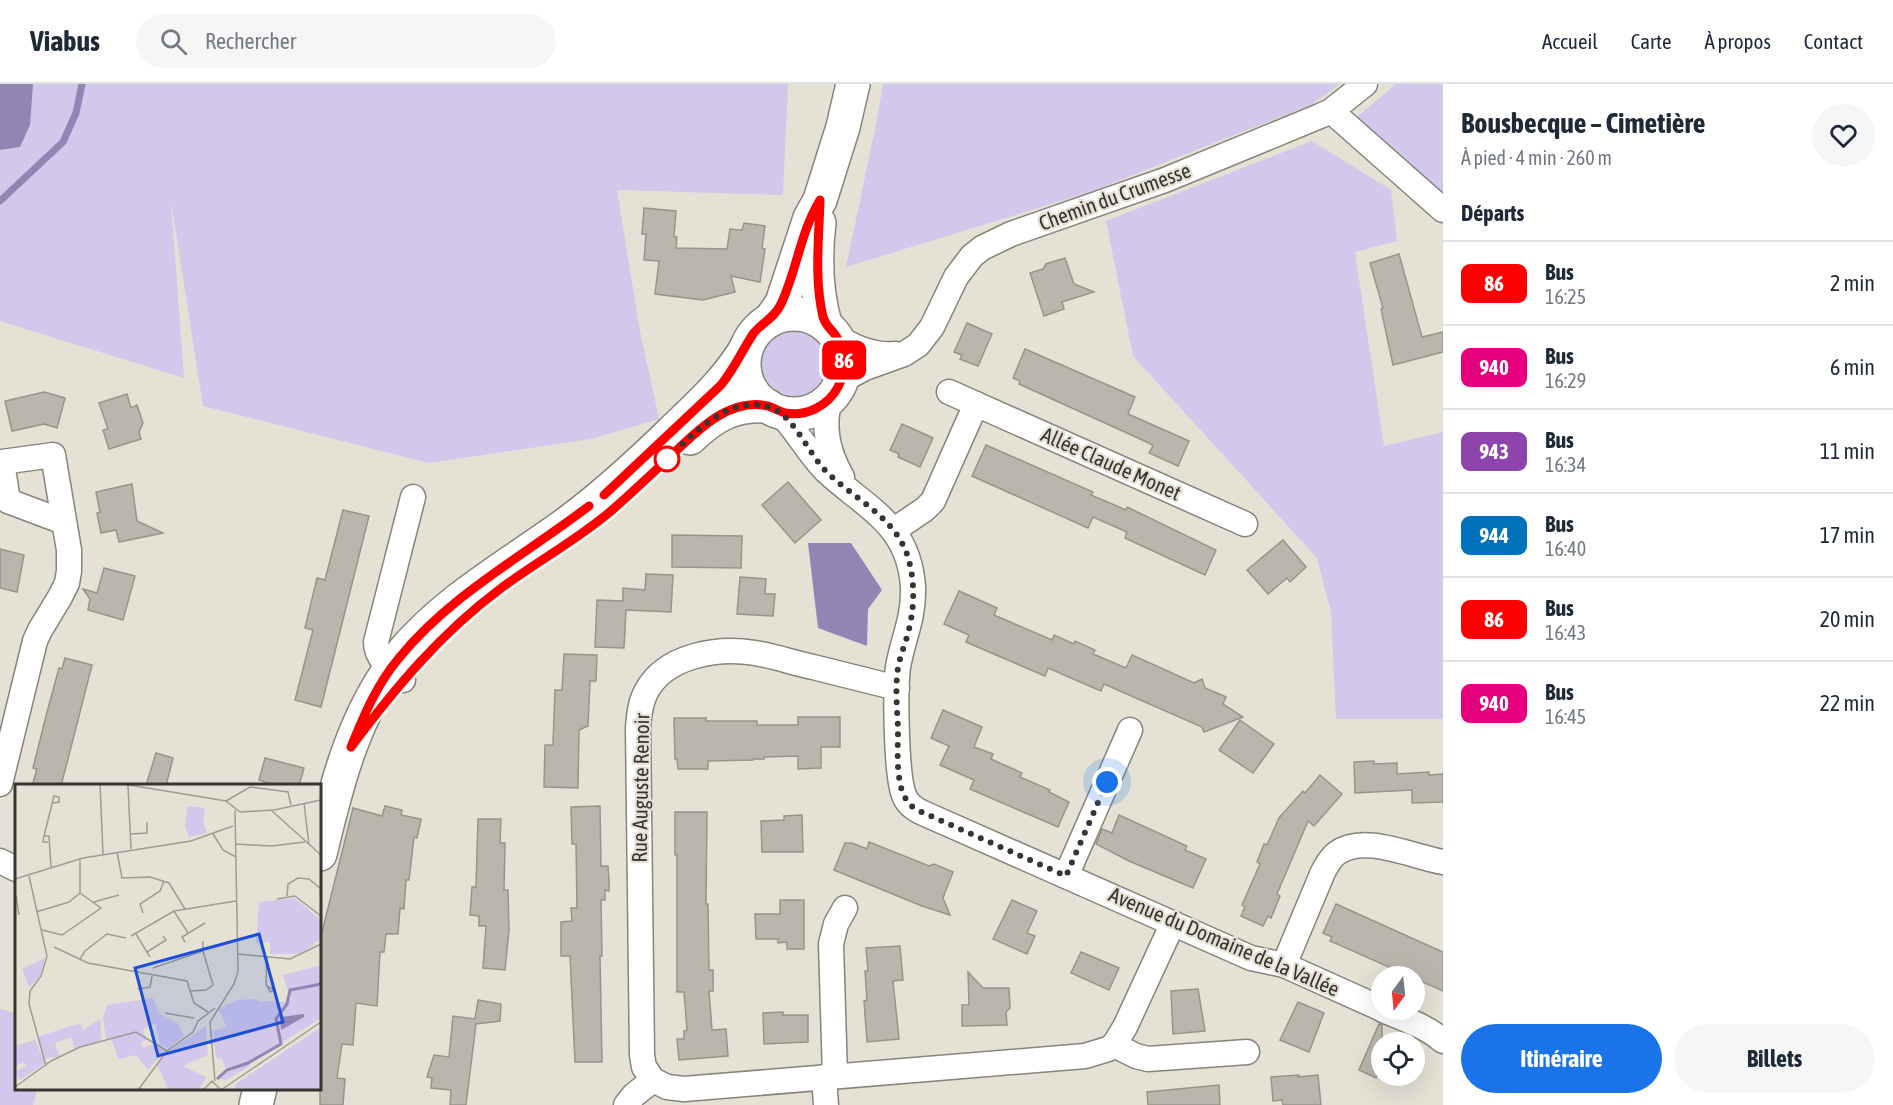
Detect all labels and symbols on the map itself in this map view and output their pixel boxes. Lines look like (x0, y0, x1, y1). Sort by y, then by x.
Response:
street label: Chemin du Crumesse (1035, 157, 1194, 235)
line badge: 86 (817, 340, 871, 380)
street label: Allée Claude Monet (1038, 422, 1185, 505)
unlabelled marker (654, 446, 680, 472)
street label: Rue Auguste Renoir (627, 712, 653, 863)
your location (1092, 767, 1122, 797)
inset map (15, 784, 321, 1090)
street label: Avenue du Domaine de la Vallée (1106, 882, 1343, 1001)
north arrow (1371, 966, 1425, 1020)

